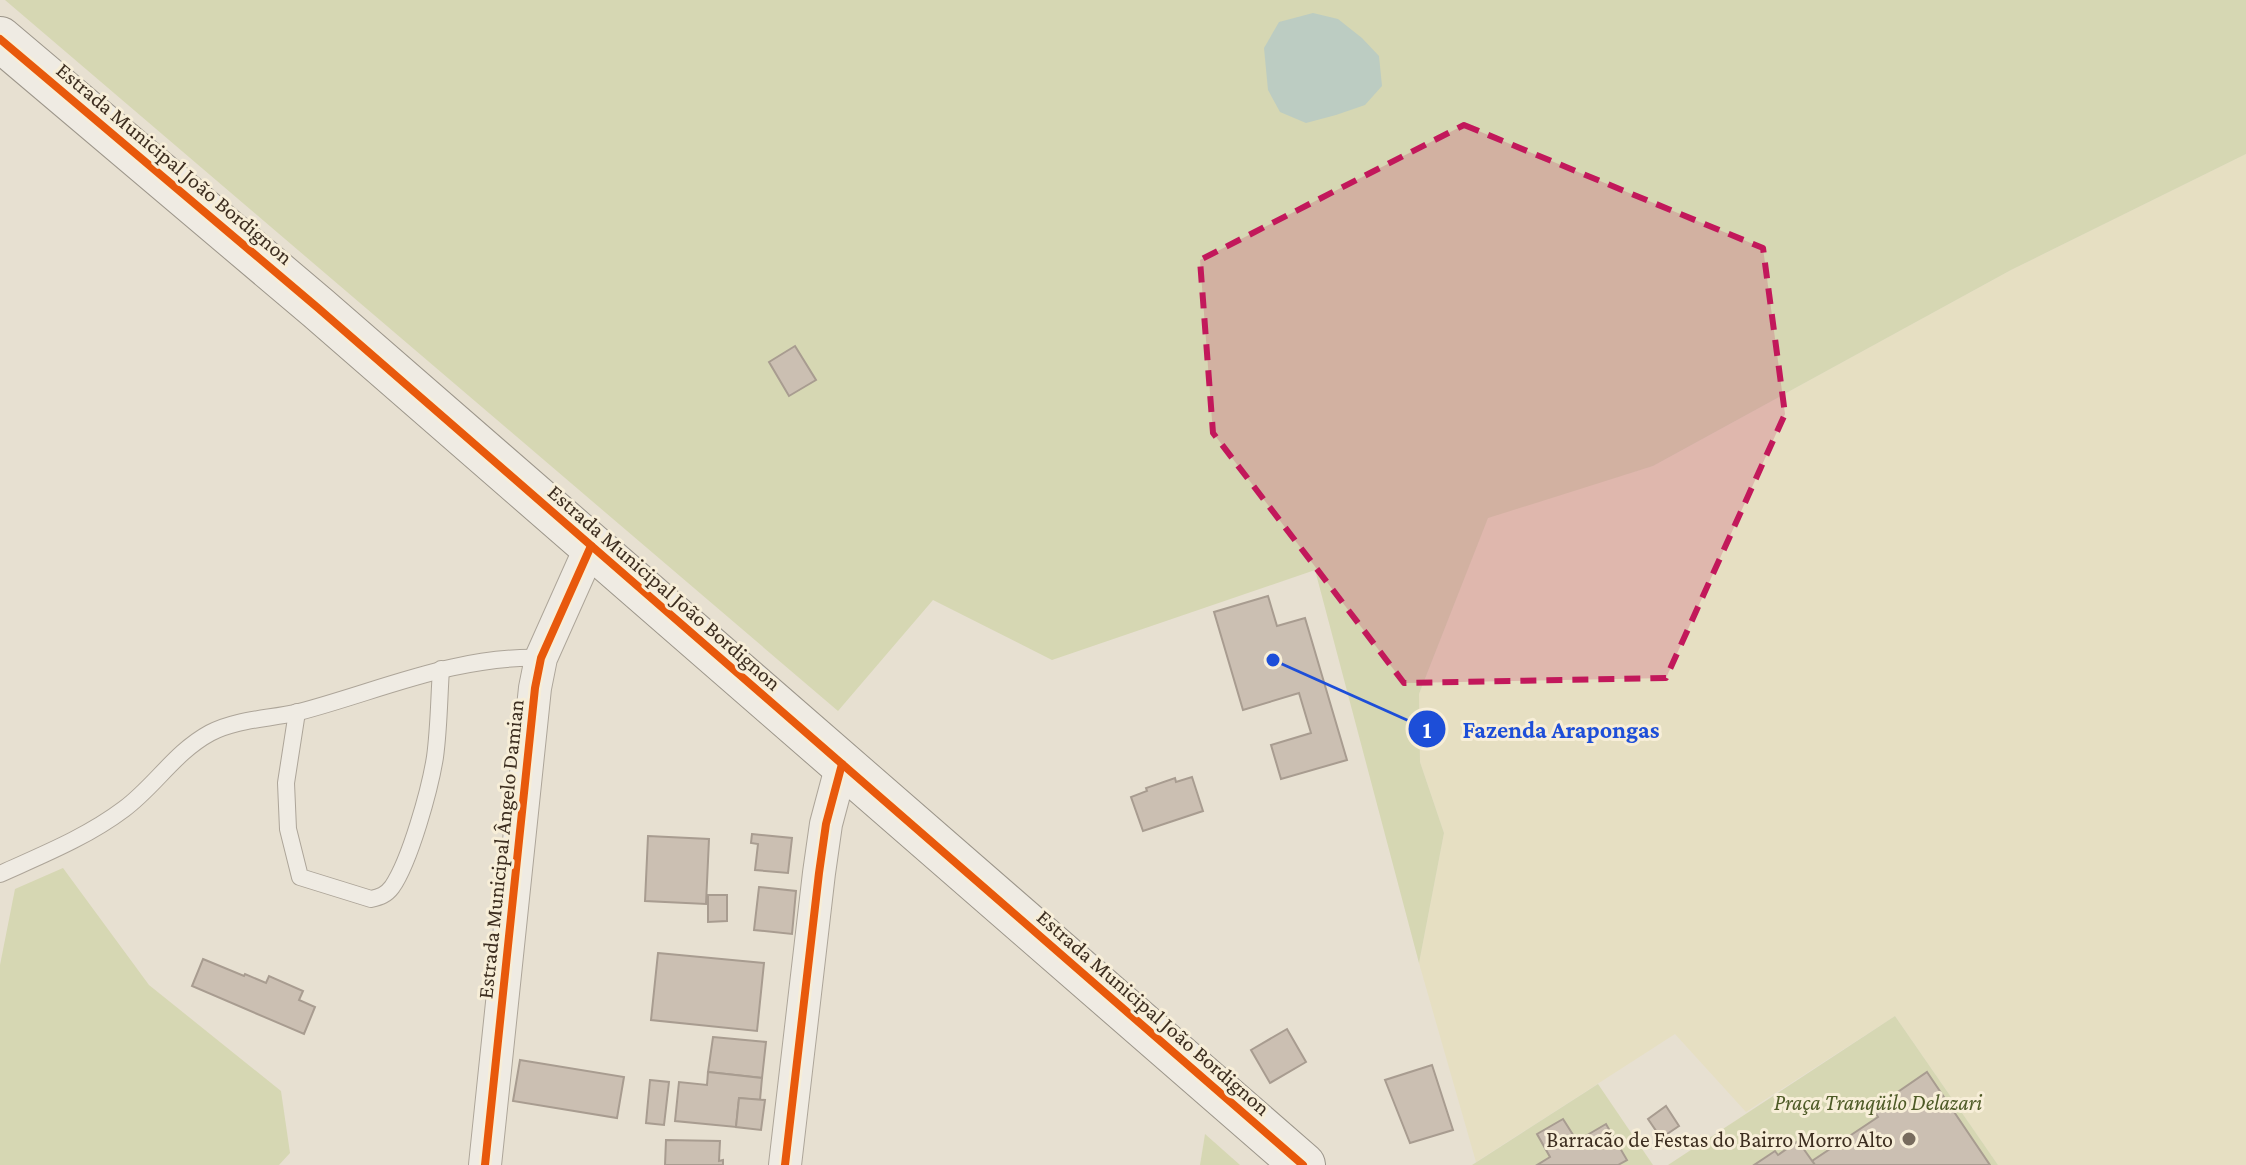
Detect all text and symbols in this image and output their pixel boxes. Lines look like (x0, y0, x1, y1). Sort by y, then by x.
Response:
street label: Estrada Municipal João Bordignon (51, 57, 298, 270)
street label: Estrada Municipal João Bordignon (543, 479, 787, 696)
street label: Estrada Municipal Ângelo Damian (472, 698, 529, 1000)
callout: Fazenda Arapongas (1407, 705, 1676, 753)
text: 1 (1423, 716, 1432, 743)
text: Fazenda Arapongas (1463, 716, 1660, 743)
street label: Estrada Municipal João Bordignon (1032, 904, 1276, 1121)
park label: Praça Tranqüilo Delazari (1774, 1090, 1982, 1115)
place label: Barracão de Festas do Bairro Morro Alto (1546, 1127, 1893, 1152)
marker: Barracão de Festas do Bairro Morro Alto (1900, 1130, 1918, 1148)

